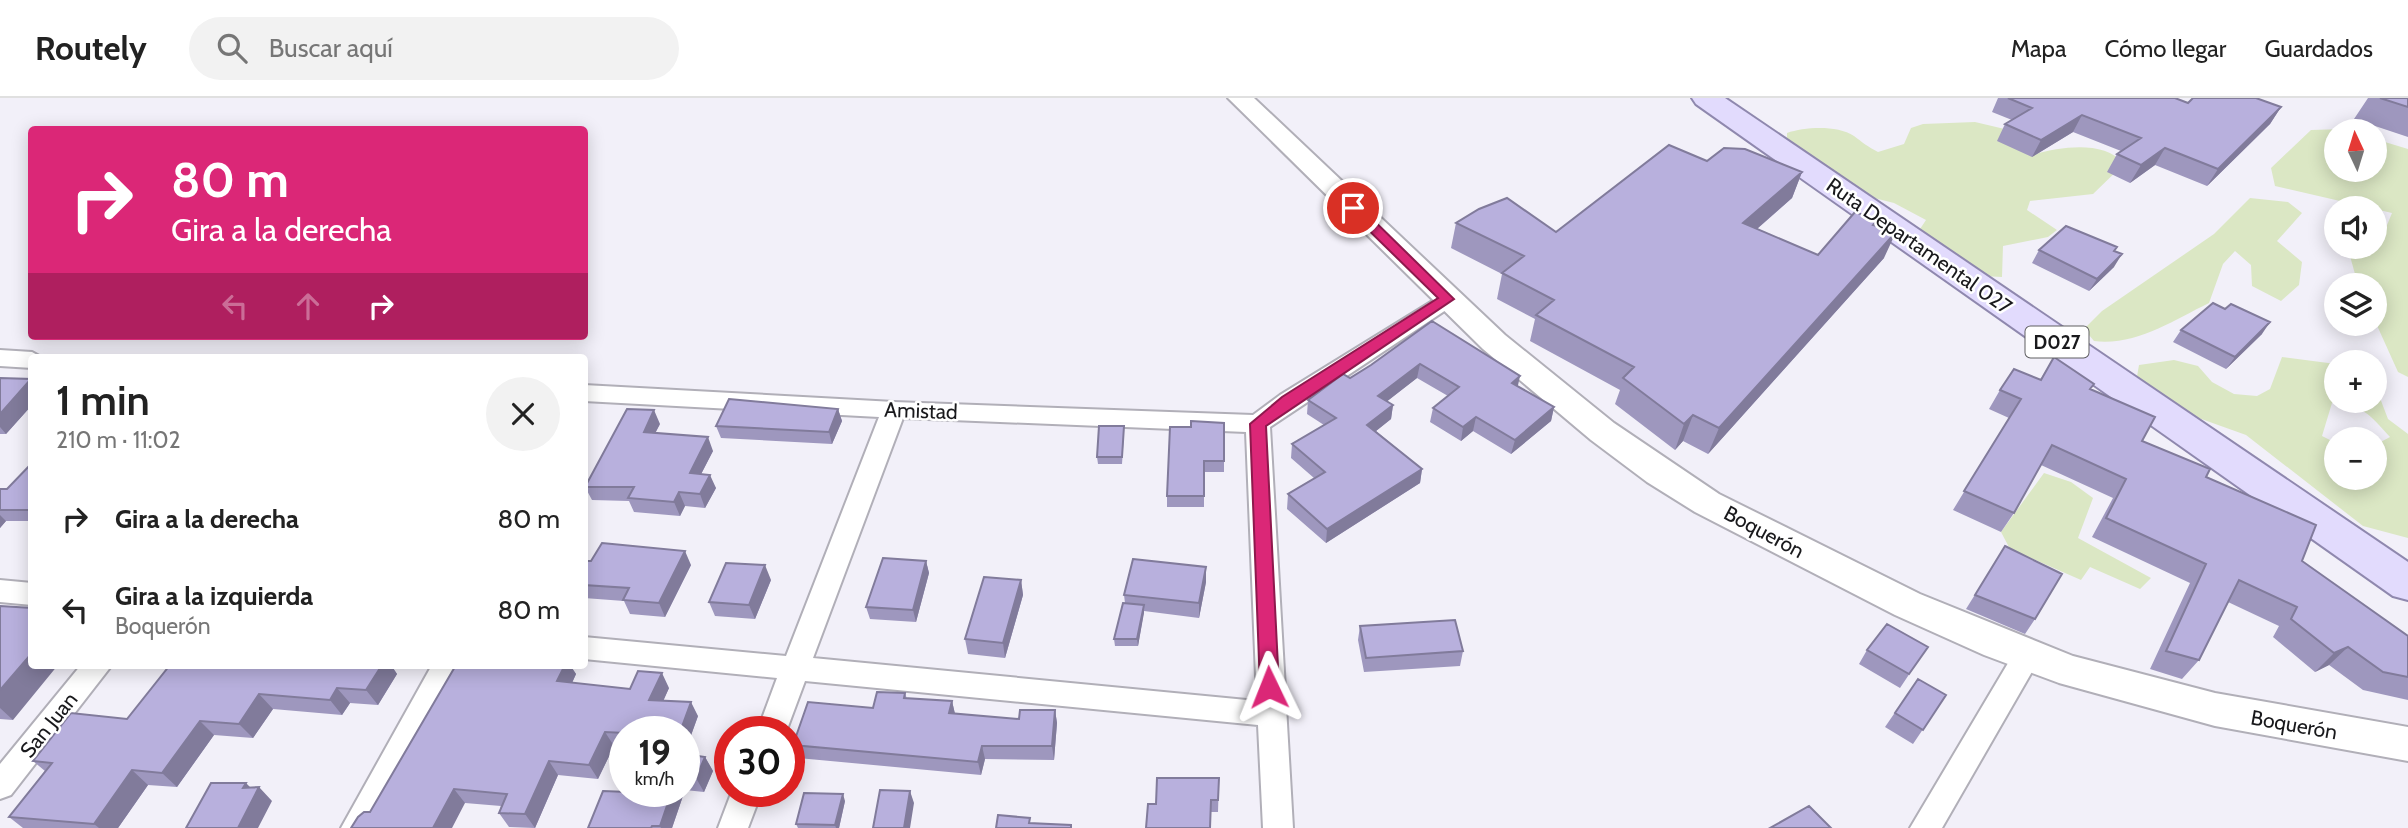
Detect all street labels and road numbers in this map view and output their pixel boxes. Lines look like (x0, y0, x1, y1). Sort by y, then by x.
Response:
street label: Ruta Departamental 027 (1822, 172, 2017, 319)
road number: D027 (2025, 326, 2088, 358)
street label: Amistad (884, 397, 958, 424)
street label: Boquerón (1720, 500, 1809, 563)
street label: San Juan (15, 687, 82, 762)
street label: Boquerón (2249, 705, 2339, 744)

